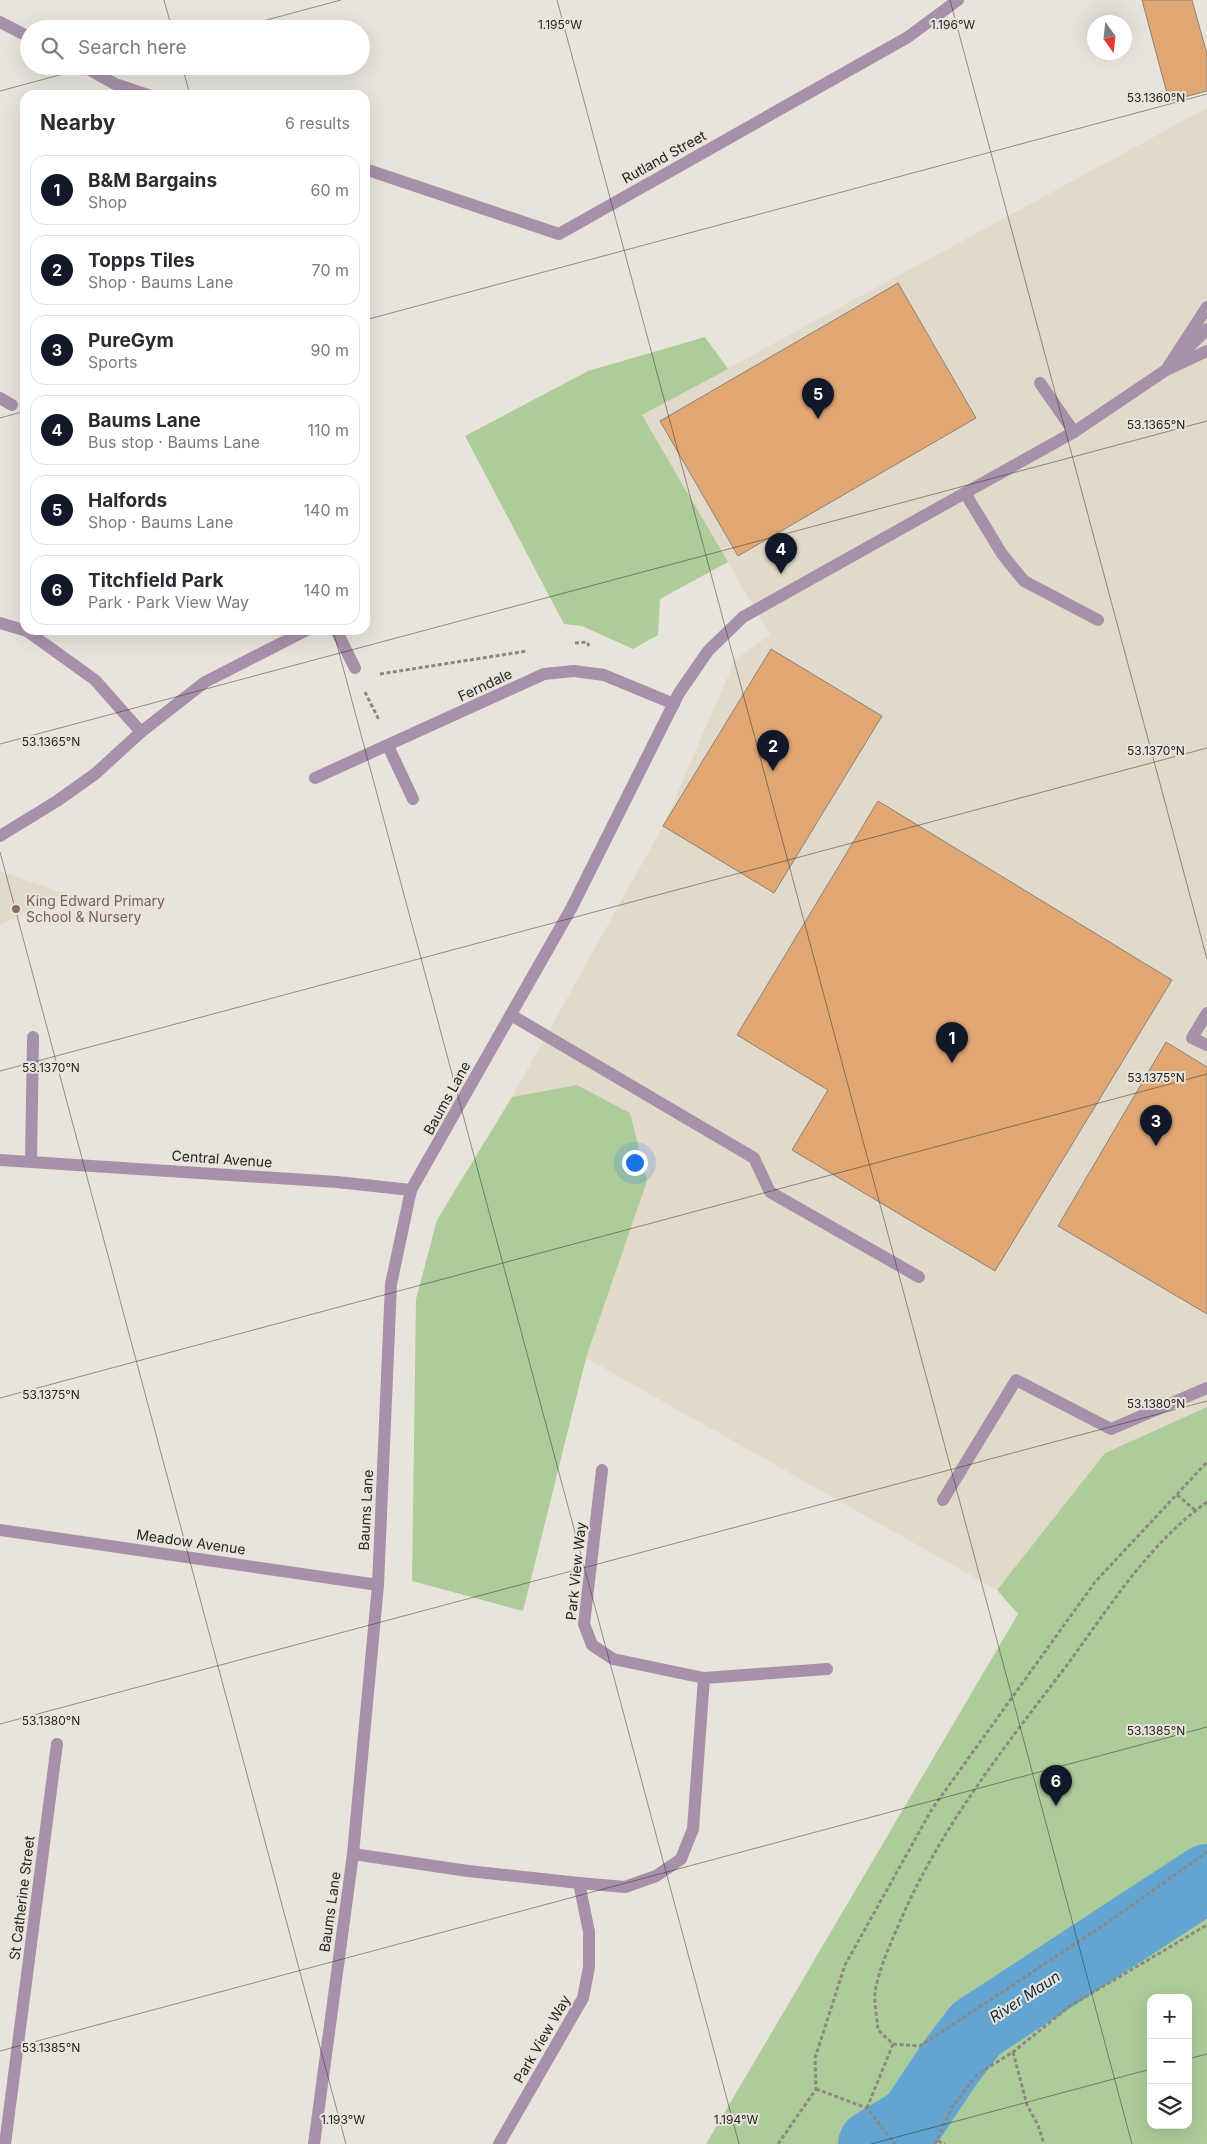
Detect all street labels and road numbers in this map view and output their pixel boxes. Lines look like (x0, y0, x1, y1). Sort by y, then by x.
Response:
street label: Rutland Street (619, 126, 709, 187)
street label: Ferndale (455, 665, 514, 704)
street label: Baums Lane (419, 1058, 474, 1137)
street label: Central Avenue (171, 1147, 273, 1170)
street label: Baums Lane (355, 1469, 376, 1551)
street label: Park View Way (562, 1521, 589, 1621)
street label: Meadow Avenue (135, 1525, 247, 1558)
street label: St Catherine Street (5, 1834, 38, 1961)
street label: Baums Lane (315, 1871, 344, 1953)
street label: Park View Way (509, 1992, 574, 2086)

